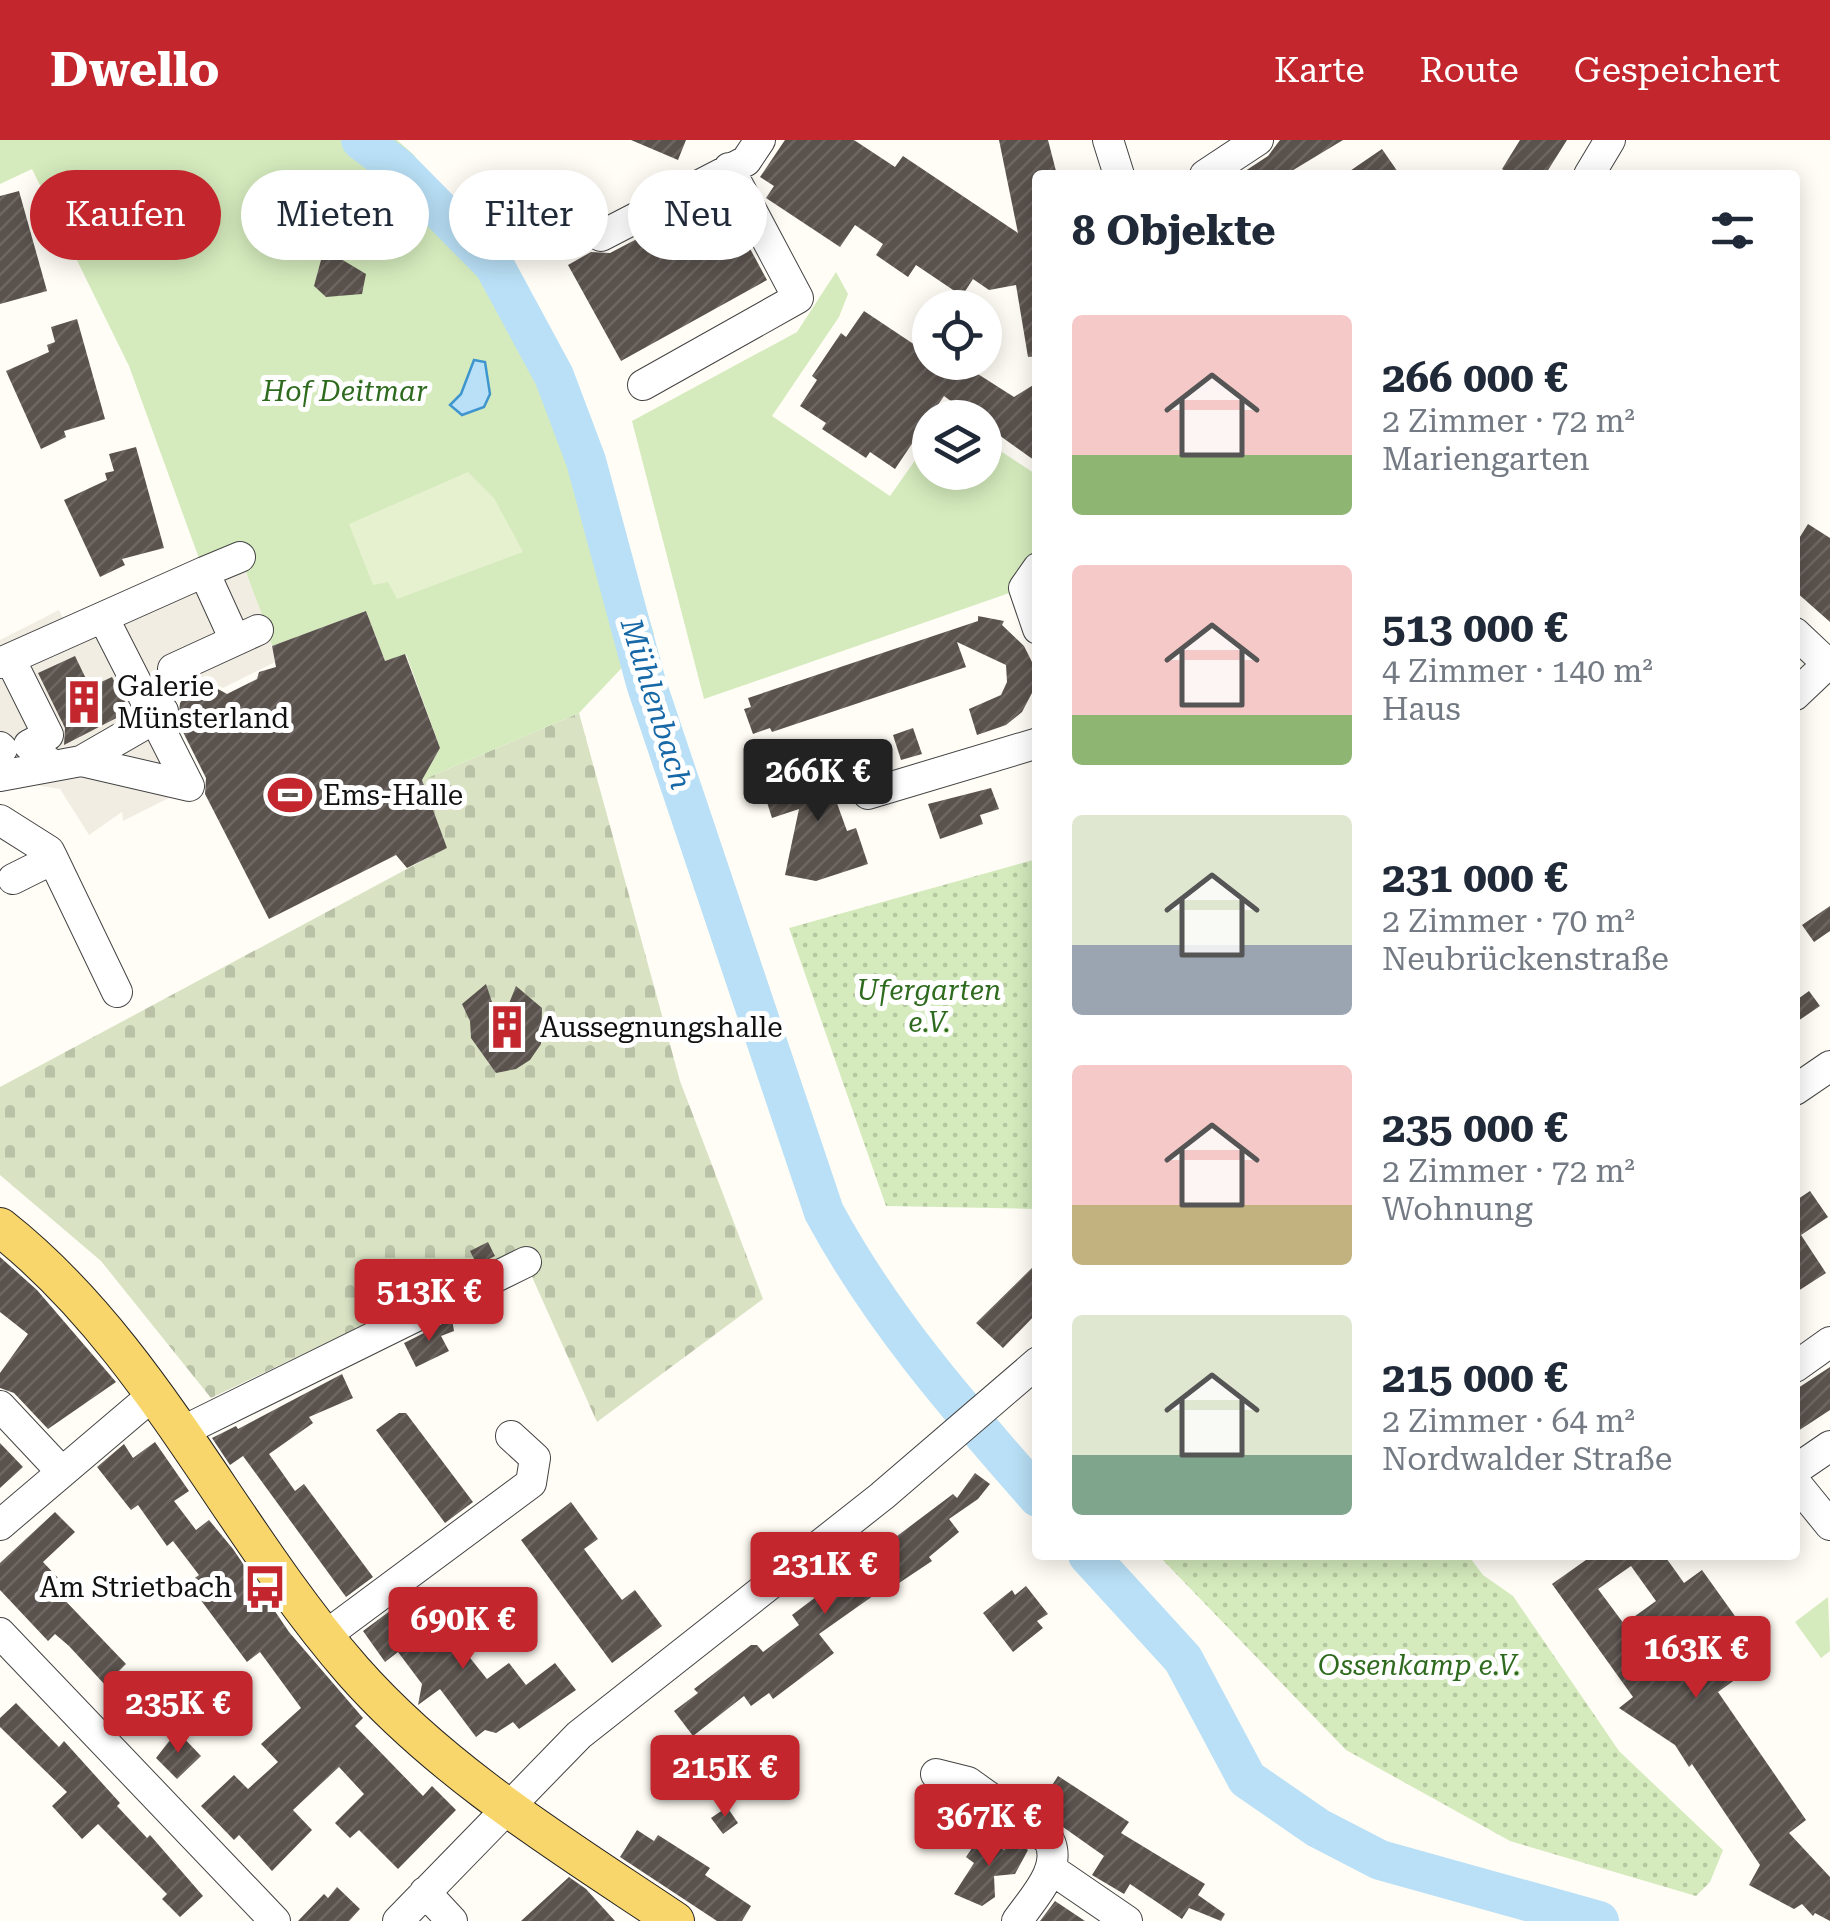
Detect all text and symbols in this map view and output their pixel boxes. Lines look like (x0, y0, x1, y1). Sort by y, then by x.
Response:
text: Dwello (50, 42, 219, 98)
text: Karte (1274, 50, 1365, 91)
text: Route (1420, 50, 1519, 91)
text: Gespeichert (1574, 50, 1780, 91)
chip: Kaufen (30, 170, 221, 260)
chip: Mieten (241, 170, 429, 260)
chip: Filter (449, 170, 608, 260)
chip: Neu (628, 170, 767, 260)
icon: filters (1705, 203, 1760, 258)
text: 8 Objekte (1072, 206, 1276, 255)
map controls (912, 290, 1002, 490)
button: locate (912, 290, 1002, 380)
text: 266 000 € (1382, 353, 1568, 402)
icon: home (1152, 355, 1272, 475)
park label: Hof Deitmar (261, 375, 428, 408)
button: layers (912, 400, 1002, 490)
text: 2 Zimmer · 72 m² (1382, 402, 1635, 440)
text: Mariengarten (1382, 440, 1590, 478)
text: 513 000 € (1382, 603, 1568, 652)
icon: home (1152, 605, 1272, 725)
water label: Mühlenbach (614, 613, 699, 793)
text: 4 Zimmer · 140 m² (1382, 652, 1653, 690)
place label: Galerie Münsterland (117, 670, 289, 735)
building icon: Galerie Münsterland (60, 678, 108, 726)
text: Haus (1382, 690, 1461, 728)
pin: 266K € (737, 739, 899, 824)
text: 266K € (766, 752, 870, 790)
sports icon: Ems-Halle (266, 771, 314, 819)
place label: Ems-Halle (323, 779, 463, 812)
text: 231 000 € (1382, 853, 1568, 902)
icon: home (1152, 855, 1272, 975)
text: 2 Zimmer · 70 m² (1382, 902, 1635, 940)
text: Neubrückenstraße (1382, 940, 1669, 978)
park label: Ufergarten e.V. (857, 974, 1001, 1039)
building icon: Aussegnungshalle (483, 1003, 531, 1051)
place label: Aussegnungshalle (540, 1011, 783, 1044)
text: 235 000 € (1382, 1103, 1568, 1152)
icon: home (1152, 1105, 1272, 1225)
text: 2 Zimmer · 72 m² (1382, 1152, 1635, 1190)
text: Wohnung (1382, 1190, 1533, 1228)
pin: 513K € (348, 1259, 510, 1344)
text: 513K € (377, 1272, 481, 1310)
text: 215 000 € (1382, 1353, 1568, 1402)
icon: home (1152, 1355, 1272, 1475)
text: 2 Zimmer · 64 m² (1382, 1402, 1635, 1440)
text: Nordwalder Straße (1382, 1440, 1672, 1478)
pin: 231K € (744, 1532, 906, 1617)
text: 231K € (773, 1545, 877, 1583)
bus stop icon: Am Strietbach (241, 1563, 289, 1611)
place label: Am Strietbach (39, 1571, 232, 1604)
pin: 690K € (382, 1587, 544, 1672)
text: 690K € (411, 1600, 515, 1638)
pin: 163K € (1615, 1616, 1777, 1701)
text: 163K € (1644, 1629, 1748, 1667)
park label: Ossenkamp e.V. (1318, 1649, 1520, 1682)
pin: 235K € (97, 1671, 259, 1756)
text: 235K € (126, 1684, 230, 1722)
pin: 215K € (644, 1735, 806, 1820)
text: 215K € (673, 1748, 777, 1786)
pin: 367K € (908, 1784, 1070, 1869)
text: 367K € (937, 1797, 1041, 1835)

